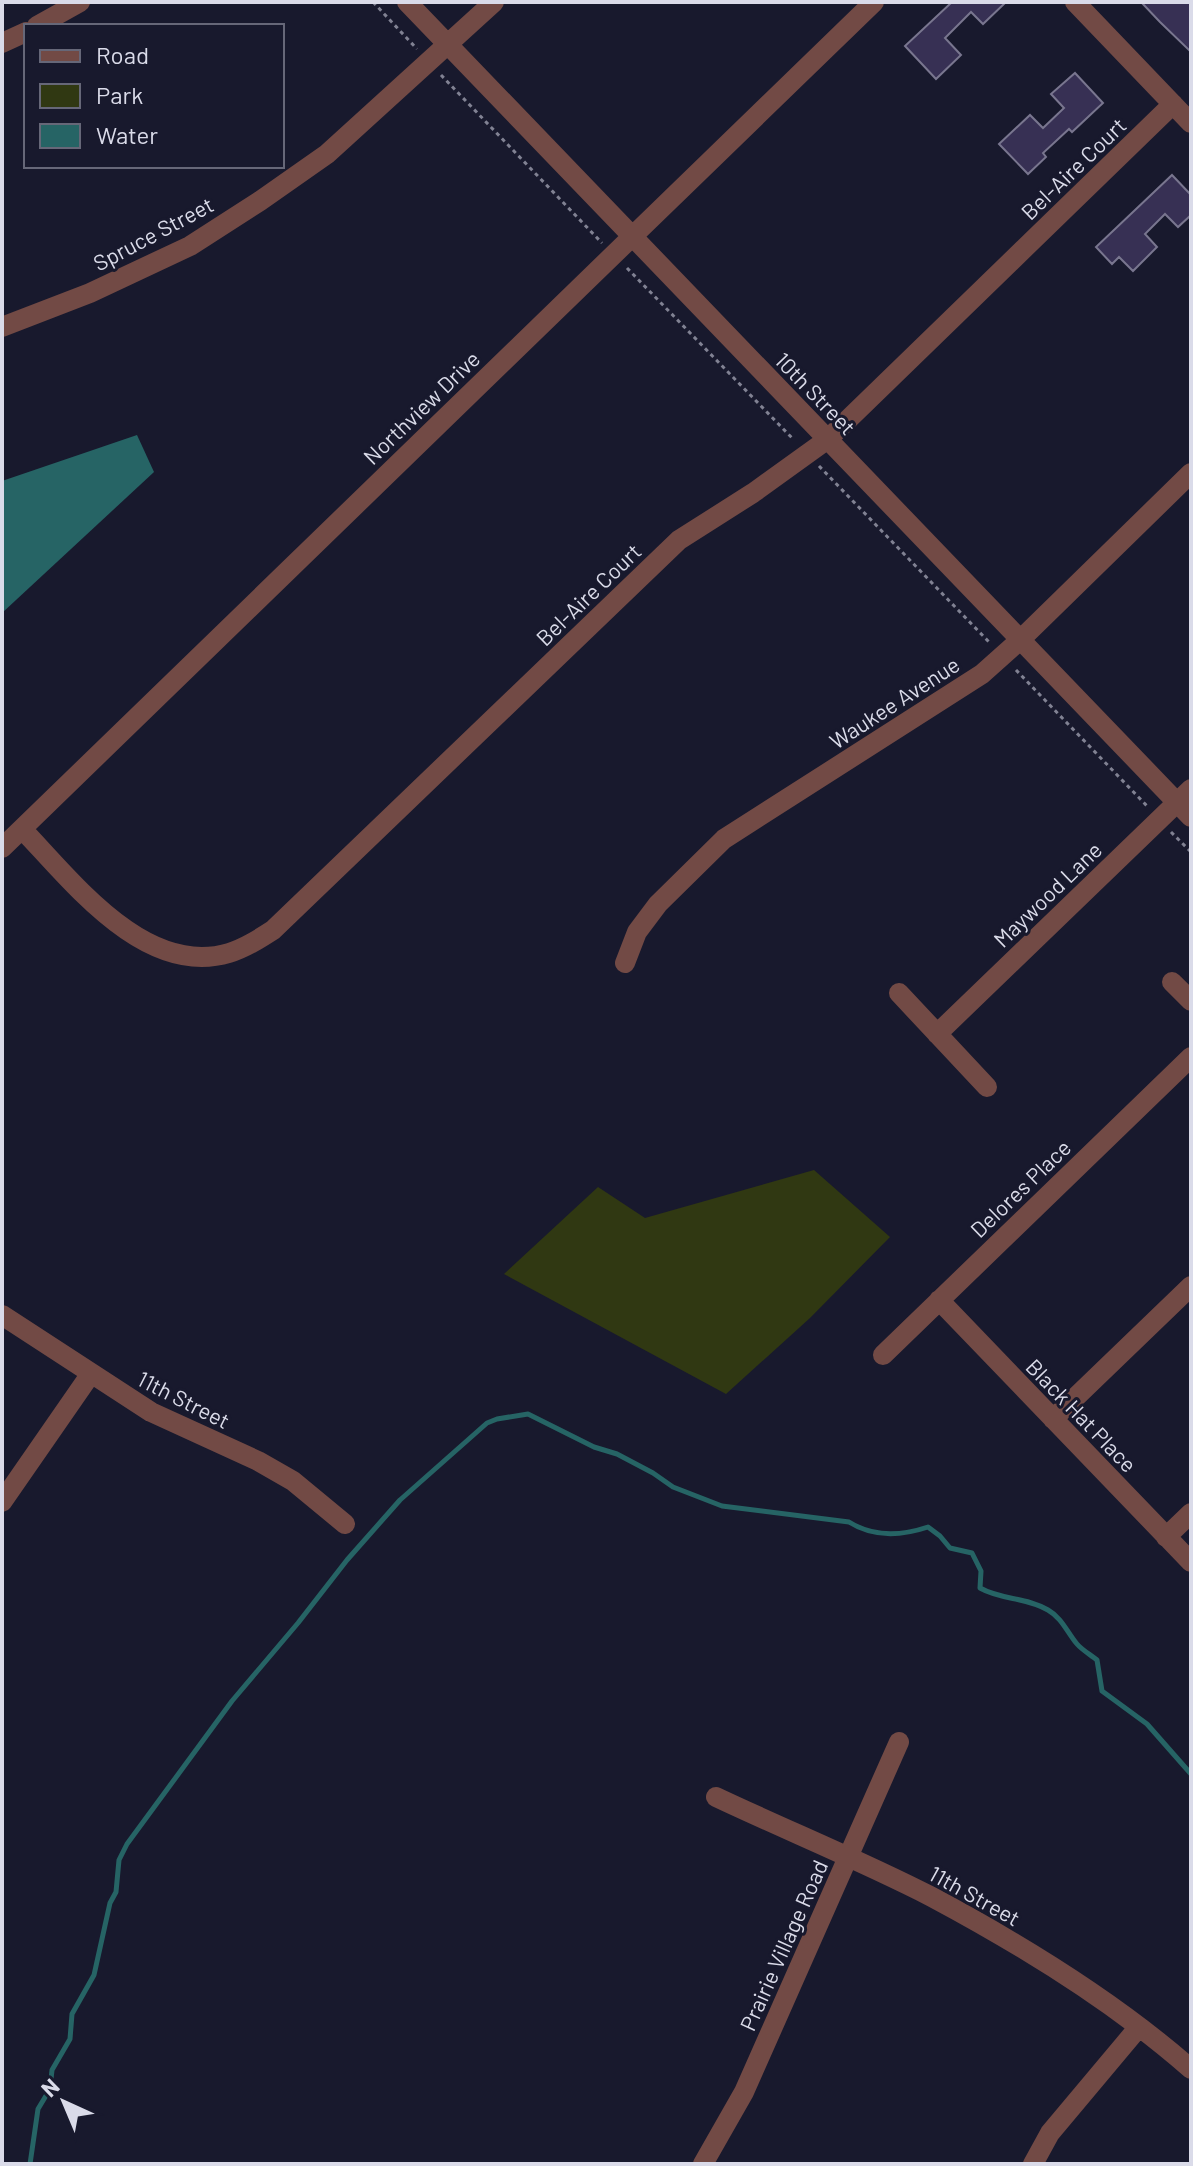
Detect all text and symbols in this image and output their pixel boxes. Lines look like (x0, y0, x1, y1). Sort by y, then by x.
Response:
legend (24, 24, 284, 168)
text: Road (96, 40, 149, 69)
text: Park (96, 80, 143, 109)
street label: Bel-Aire Court (1015, 112, 1131, 224)
text: Water (96, 120, 158, 149)
street label: Spruce Street (88, 190, 218, 276)
street label: Northview Drive (357, 345, 485, 469)
street label: 10th Street (770, 346, 862, 440)
street label: Bel-Aire Court (530, 538, 646, 650)
street label: Waukee Avenue (824, 650, 964, 754)
street label: Maywood Lane (988, 836, 1106, 952)
street label: Delores Place (964, 1134, 1076, 1242)
street label: Black Hat Place (1021, 1353, 1143, 1477)
street label: 11th Street (134, 1365, 234, 1433)
street label: Prairie Village Road (734, 1856, 832, 2034)
street label: 11th Street (925, 1859, 1025, 1931)
north arrow (24, 2062, 104, 2142)
text: N (35, 2072, 64, 2101)

